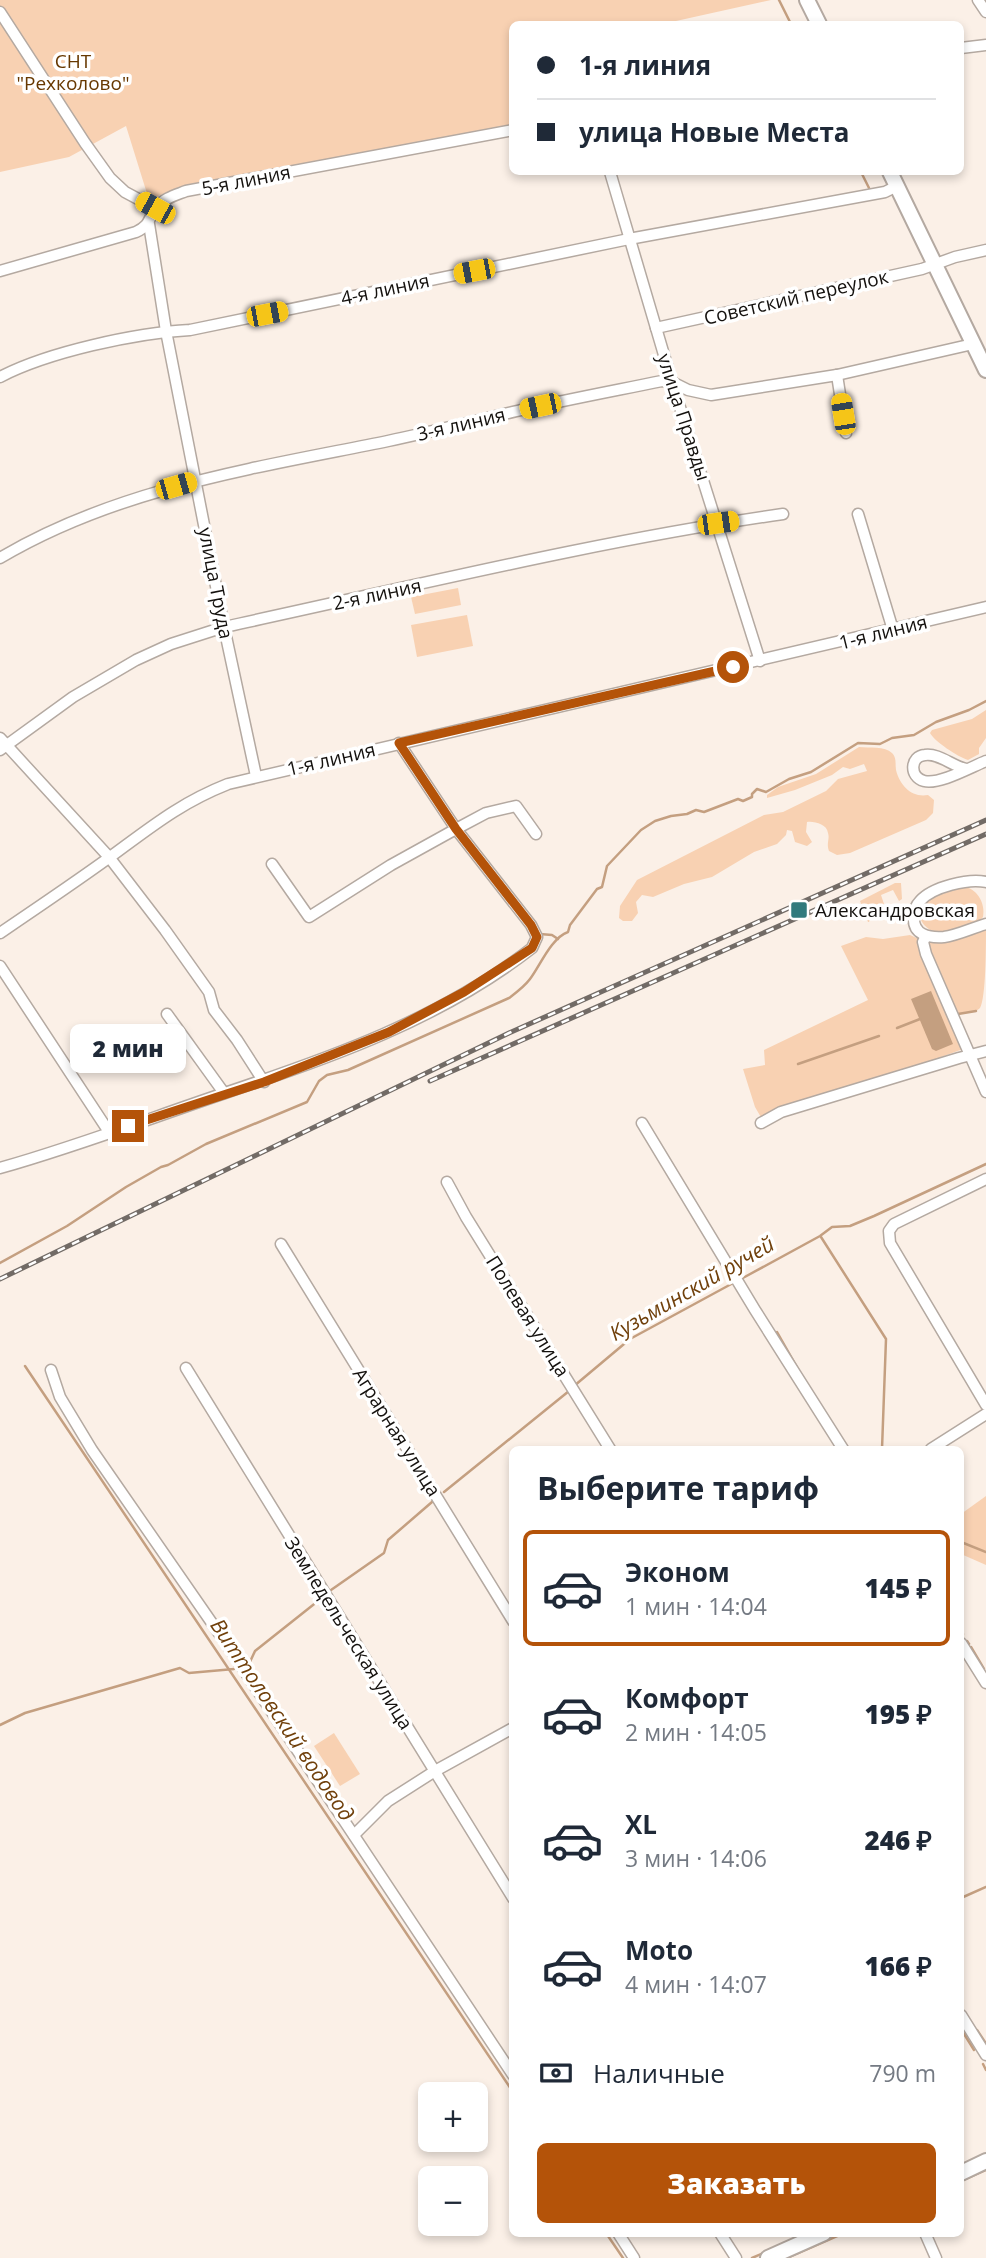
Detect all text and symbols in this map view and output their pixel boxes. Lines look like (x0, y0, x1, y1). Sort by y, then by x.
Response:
text: 1-я линия (579, 47, 711, 83)
park label: СНТ "Рехколово" (16, 48, 130, 96)
text: улица Новые Места (579, 114, 850, 150)
street label: 5-я линия (199, 159, 293, 201)
car (132, 189, 179, 227)
car (452, 257, 497, 285)
street label: Советский переулок (701, 263, 891, 331)
street label: 4-я линия (338, 267, 432, 311)
car (245, 300, 290, 328)
street label: улица Правды (651, 350, 717, 484)
car (518, 391, 563, 421)
car (830, 392, 857, 436)
street label: 3-я линия (414, 401, 508, 447)
car (153, 470, 200, 502)
car (696, 510, 741, 536)
street label: улица Труда (192, 525, 240, 641)
street label: 2-я линия (330, 572, 424, 616)
street label: 1-я линия (836, 608, 930, 656)
route start (717, 651, 749, 683)
street label: 1-я линия (284, 736, 378, 782)
place label: Александровская (815, 897, 975, 923)
marker: Александровская (789, 900, 809, 920)
callout: 2 мин (70, 1024, 186, 1074)
text: 2 мин (93, 1032, 163, 1064)
route end (112, 1110, 144, 1142)
water label: Кузьминский ручей (604, 1229, 779, 1347)
street label: Полевая улица (480, 1250, 576, 1382)
street label: Аграрная улица (347, 1363, 447, 1501)
text: Выберите тариф (537, 1466, 819, 1509)
street label: Земледельческая улица (279, 1532, 419, 1734)
text: Эконом (625, 1554, 730, 1590)
icon: car (541, 1557, 604, 1620)
text: 145 ₽ (864, 1570, 932, 1606)
text: 1 мин · 14:04 (625, 1590, 767, 1622)
water label: Виттоловский водовод (205, 1613, 361, 1826)
text: Комфорт (625, 1680, 749, 1716)
icon: car (541, 1683, 604, 1746)
text: 195 ₽ (864, 1696, 932, 1732)
text: 2 мин · 14:05 (625, 1716, 767, 1748)
text: XL (625, 1806, 657, 1842)
icon: car (541, 1809, 604, 1872)
text: 246 ₽ (864, 1822, 932, 1858)
text: 3 мин · 14:06 (625, 1842, 767, 1874)
text: Moto (625, 1932, 693, 1968)
icon: car (541, 1935, 604, 1998)
text: 166 ₽ (864, 1948, 932, 1984)
text: 4 мин · 14:07 (625, 1968, 767, 2000)
icon: cash (537, 2054, 575, 2092)
text: Наличные (593, 2055, 725, 2091)
text: 790 m (869, 2057, 936, 2089)
map controls (418, 2082, 488, 2236)
button: + (418, 2082, 488, 2152)
button: Заказать (537, 2143, 936, 2223)
button: − (418, 2166, 488, 2236)

